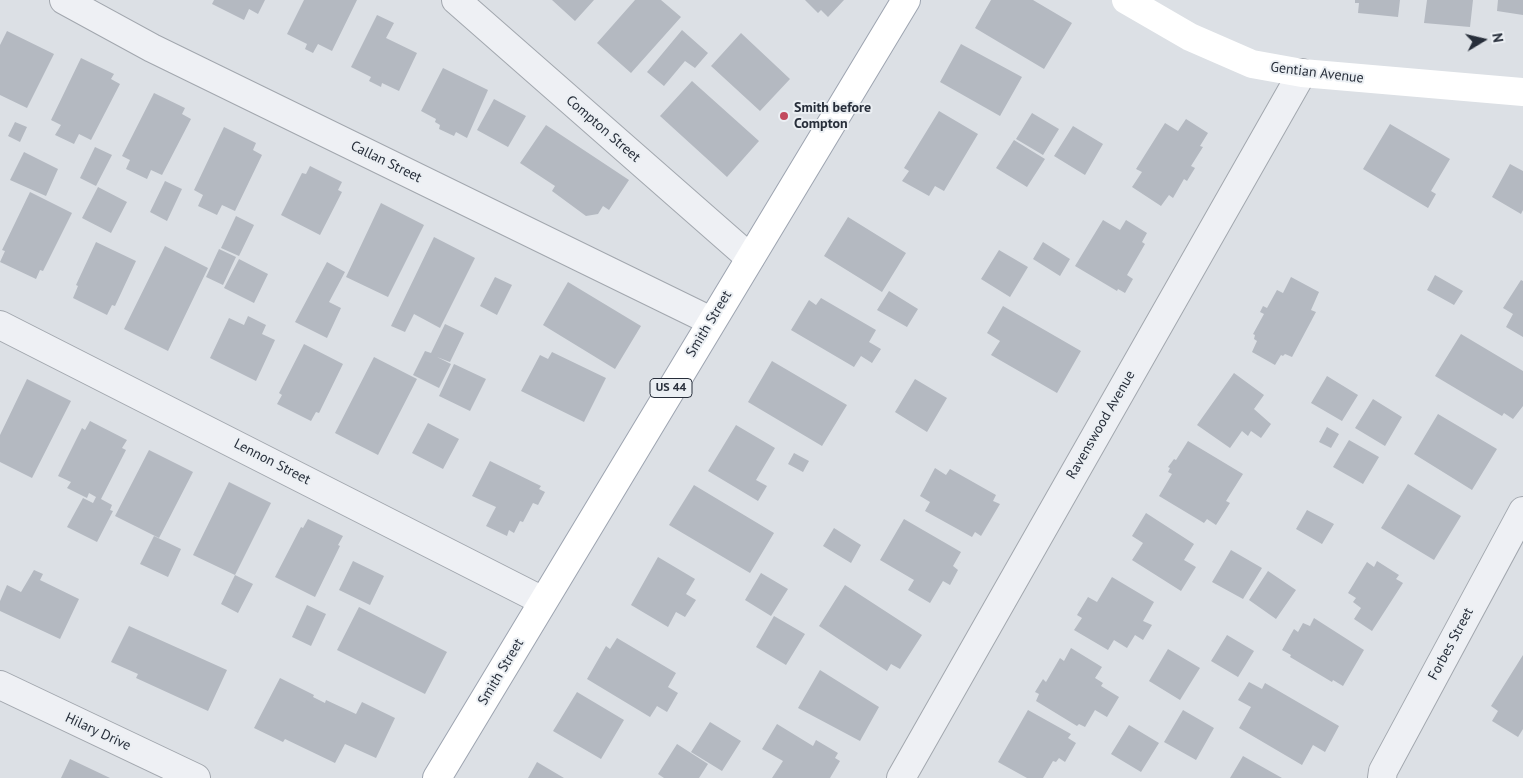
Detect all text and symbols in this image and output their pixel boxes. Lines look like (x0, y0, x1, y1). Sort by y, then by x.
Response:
north arrow (1458, 15, 1508, 65)
text: N (1488, 32, 1507, 44)
street label: Gentian Avenue (1269, 59, 1365, 87)
street label: Compton Street (562, 92, 644, 166)
place label: Smith before Compton (794, 100, 871, 132)
marker: Smith before Compton (778, 110, 790, 122)
street label: Callan Street (348, 138, 424, 186)
street label: Smith Street (683, 288, 735, 360)
street label: Ravenswood Avenue (1063, 368, 1139, 482)
road number: US 44 (650, 378, 692, 398)
street label: Lennon Street (231, 436, 313, 488)
street label: Forbes Street (1425, 605, 1477, 683)
street label: Smith Street (475, 636, 527, 708)
street label: Hilary Drive (62, 709, 134, 755)

